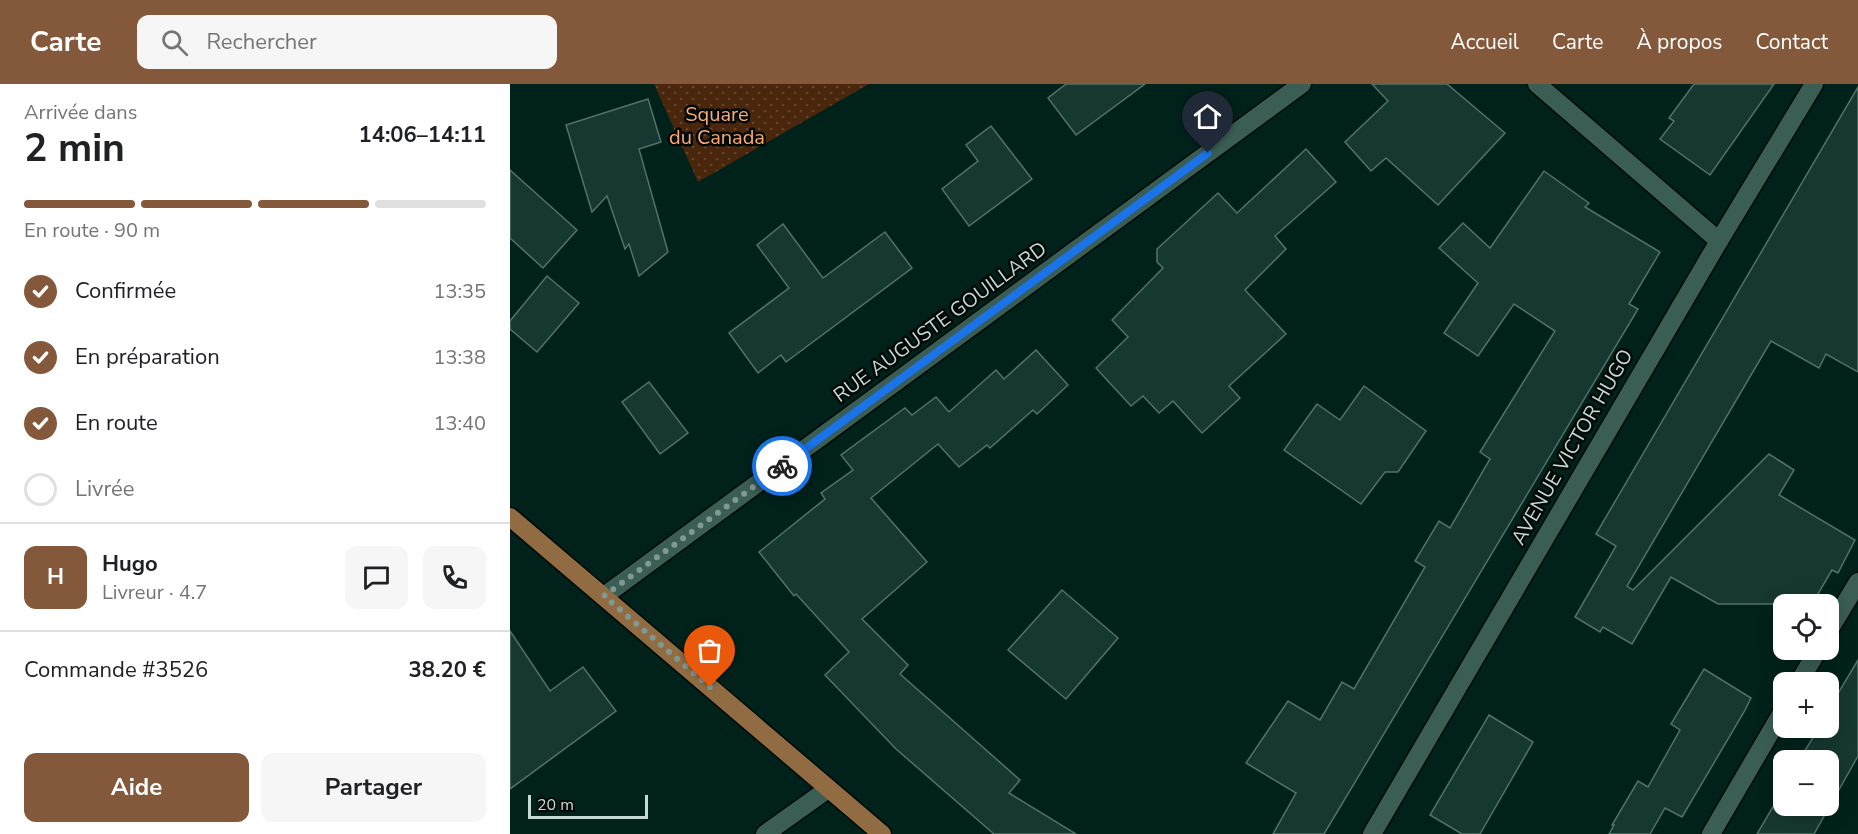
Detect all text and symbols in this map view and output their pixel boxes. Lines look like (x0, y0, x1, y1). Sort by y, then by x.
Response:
search box (137, 15, 557, 69)
text: Carte (30, 23, 101, 61)
icon: search (158, 26, 191, 59)
text: Rechercher (206, 27, 317, 57)
text: Accueil (1450, 28, 1519, 56)
text: Carte (1552, 28, 1603, 56)
text: À propos (1636, 28, 1722, 56)
text: Contact (1755, 28, 1828, 56)
pin (1182, 91, 1233, 153)
text: Arrivée dans (24, 99, 137, 126)
icon: home (1191, 100, 1224, 133)
park label: Square du Canada (669, 101, 765, 151)
text: 14:06–14:11 (358, 120, 486, 150)
text: 2 min (24, 122, 125, 175)
text: En route · 90 m (24, 217, 160, 244)
street label: RUE AUGUSTE GOUILLARD (828, 235, 1052, 409)
icon: check (24, 275, 57, 308)
text: Confirmée (75, 276, 176, 306)
text: 13:35 (433, 278, 486, 305)
icon: check (24, 341, 57, 374)
text: En préparation (75, 342, 220, 372)
text: 13:38 (433, 344, 486, 371)
street label: AVENUE VICTOR HUGO (1505, 344, 1639, 550)
icon: check (24, 407, 57, 440)
text: En route (75, 408, 158, 438)
text: 13:40 (433, 410, 486, 437)
courier (752, 436, 812, 496)
icon: bike (766, 450, 799, 483)
text: Livrée (75, 474, 135, 504)
button: chat (345, 546, 408, 609)
button: phone (423, 546, 486, 609)
text: Hugo (102, 549, 158, 579)
text: H (47, 562, 64, 592)
text: Livreur · 4.7 (102, 579, 207, 606)
map controls (1773, 594, 1839, 816)
button: locate (1773, 594, 1839, 660)
pin (684, 625, 735, 687)
icon: bag (693, 634, 726, 667)
text: Commande #3526 (24, 655, 208, 685)
text: 38.20 € (409, 655, 486, 685)
button: + (1773, 672, 1839, 738)
button: − (1773, 750, 1839, 816)
button: Aide (24, 753, 249, 822)
button: Partager (261, 753, 486, 822)
scale bar (528, 792, 648, 820)
text: 20 m (537, 794, 574, 816)

